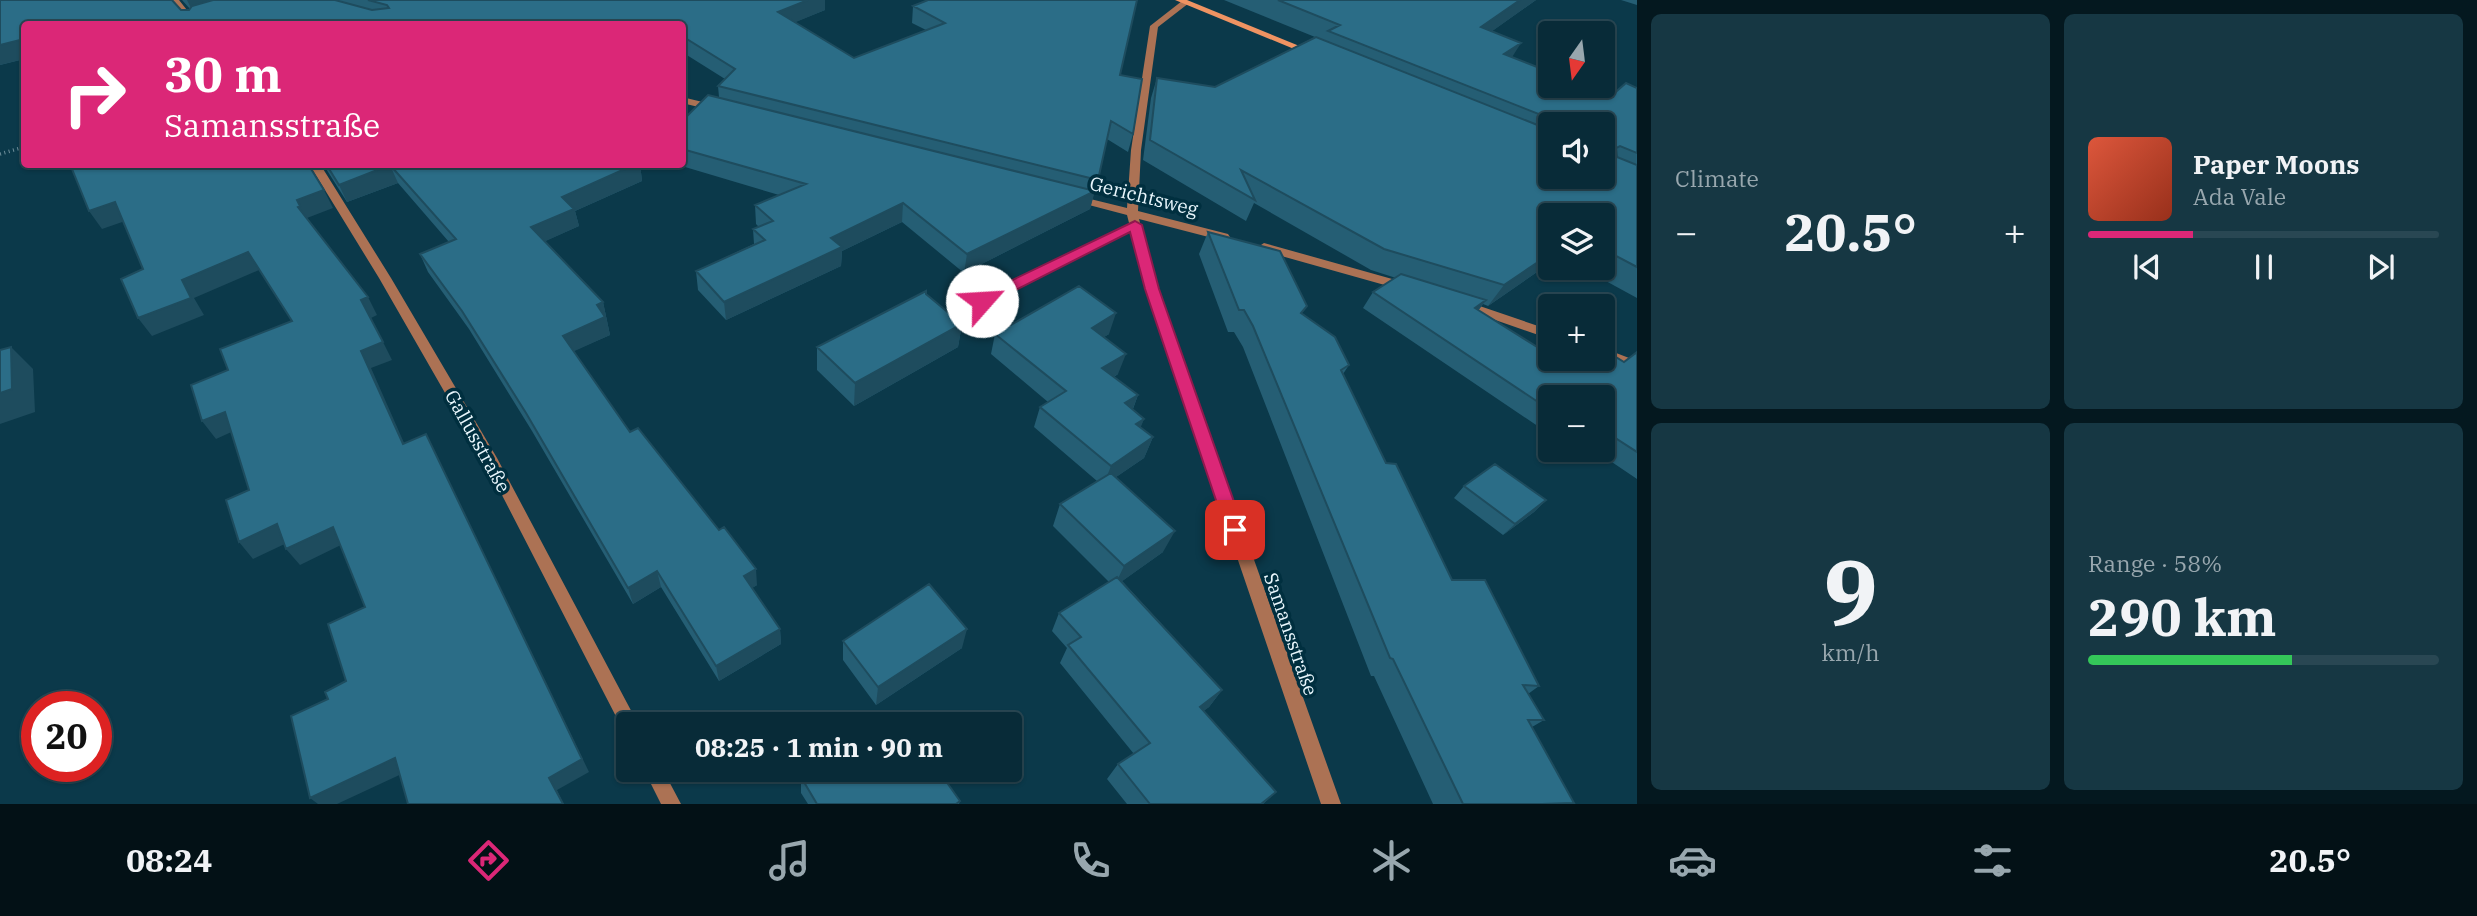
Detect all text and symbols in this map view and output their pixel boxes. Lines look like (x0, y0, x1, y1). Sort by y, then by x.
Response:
north arrow (1538, 21, 1615, 98)
map controls (1538, 21, 1615, 462)
text: 30 m (164, 42, 282, 105)
icon: right (49, 49, 140, 140)
text: Samansstraße (164, 104, 380, 146)
button: sound (1538, 112, 1615, 189)
text: Paper Moons (2193, 147, 2360, 181)
text: Climate (1675, 163, 1759, 193)
street label: Gerichtsweg (1087, 171, 1201, 221)
text: Ada Vale (2193, 181, 2286, 211)
text: 20.5° (1784, 198, 1917, 265)
button: layers (1538, 203, 1615, 280)
text: − (1675, 207, 1698, 256)
text: + (2003, 207, 2026, 256)
icon: previous (2128, 248, 2166, 286)
icon: pause (2245, 248, 2283, 286)
icon: next (2362, 248, 2400, 286)
position arrow (945, 264, 1019, 338)
button: + (1538, 294, 1615, 371)
button: − (1538, 385, 1615, 462)
street label: Gallusstraße (440, 386, 516, 496)
pin (1205, 500, 1265, 560)
icon: arrive (1216, 511, 1254, 549)
text: 9 (1823, 532, 1878, 650)
text: Range · 58% (2088, 548, 2222, 578)
street label: Samansstraße (1259, 569, 1323, 699)
text: 290 km (2088, 583, 2277, 650)
text: km/h (1821, 637, 1880, 667)
speed limit sign: 20 (21, 691, 112, 782)
text: 08:25 · 1 min · 90 m (695, 730, 943, 764)
icon: directions (464, 836, 513, 885)
icon: music (765, 836, 814, 885)
icon: phone (1066, 836, 1115, 885)
icon: climate (1367, 836, 1416, 885)
icon: car (1668, 836, 1717, 885)
icon: filters (1968, 836, 2017, 885)
text: 08:24 (126, 839, 212, 881)
text: 20.5° (2269, 839, 2351, 881)

